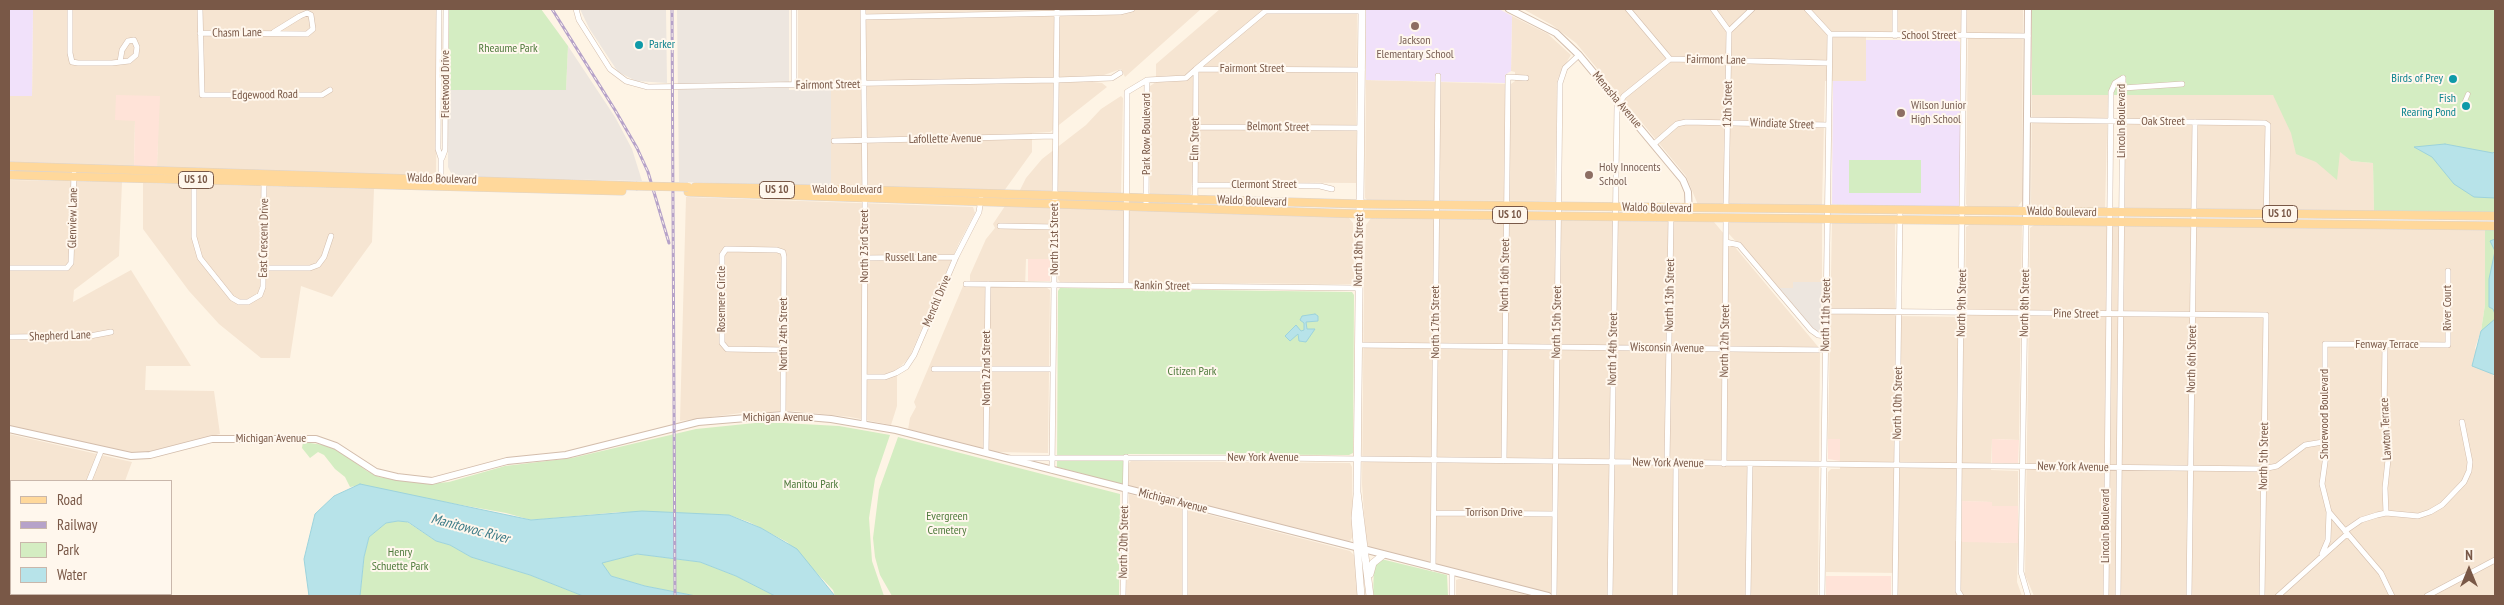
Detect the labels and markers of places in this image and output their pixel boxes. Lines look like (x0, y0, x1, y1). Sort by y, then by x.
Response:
marker: Jackson Elementary School (1409, 20, 1421, 32)
place label: Jackson Elementary School (1376, 34, 1454, 62)
place label: Parker (649, 38, 675, 52)
marker: Parker (633, 39, 645, 51)
place label: Birds of Prey (2391, 72, 2443, 86)
marker: Birds of Prey (2447, 73, 2459, 85)
place label: Fish Rearing Pond (2401, 92, 2456, 120)
place label: Wilson Junior High School (1911, 99, 1966, 127)
marker: Fish Rearing Pond (2460, 100, 2472, 112)
marker: Wilson Junior High School (1895, 107, 1907, 119)
place label: Holy Innocents School (1599, 161, 1661, 189)
marker: Holy Innocents School (1583, 169, 1595, 181)

